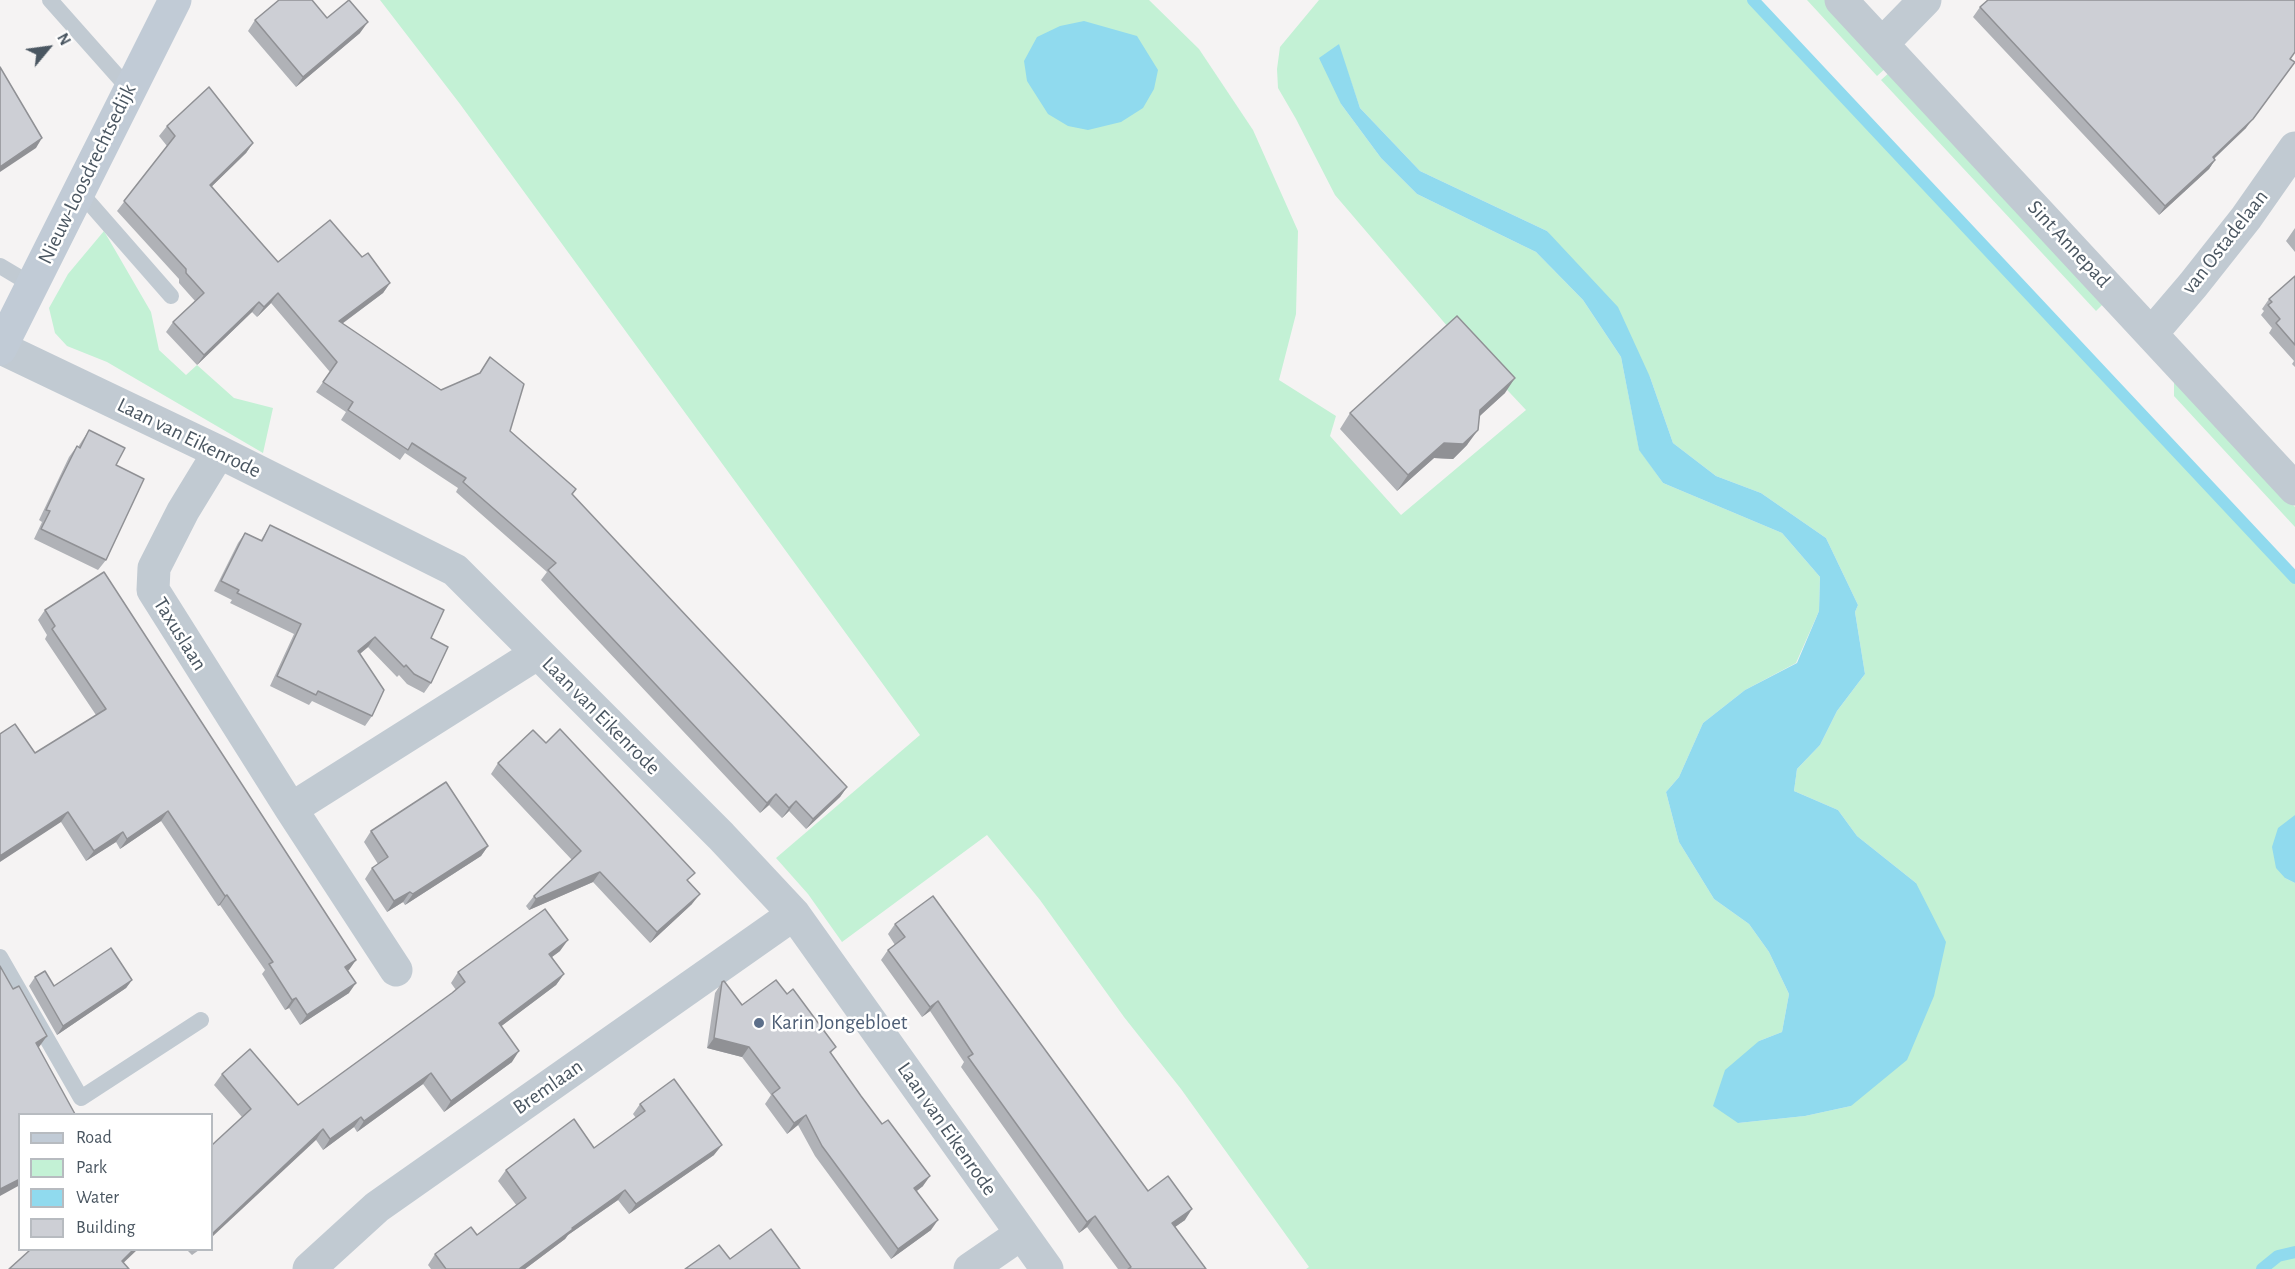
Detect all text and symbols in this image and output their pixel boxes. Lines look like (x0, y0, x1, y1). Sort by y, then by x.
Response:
north arrow (18, 18, 78, 78)
text: N (54, 31, 73, 48)
street label: Nieuw-Loosdrechtsedijk (32, 80, 142, 268)
street label: van Ostadelaan (2176, 185, 2274, 299)
street label: Sint Annepad (2022, 195, 2116, 293)
street label: Laan van Eikenrode (113, 392, 265, 484)
street label: Taxuslaan (148, 593, 212, 675)
street label: Laan van Eikenrode (537, 652, 665, 780)
place label: Karin Jongebloet (771, 1010, 908, 1036)
marker: Karin Jongebloet (752, 1016, 766, 1030)
street label: Bremlaan (508, 1054, 588, 1120)
street label: Laan van Eikenrode (892, 1057, 1002, 1201)
legend (18, 1113, 213, 1251)
text: Road (76, 1129, 112, 1147)
text: Park (76, 1159, 107, 1177)
text: Water (76, 1189, 119, 1207)
text: Building (76, 1219, 135, 1237)

